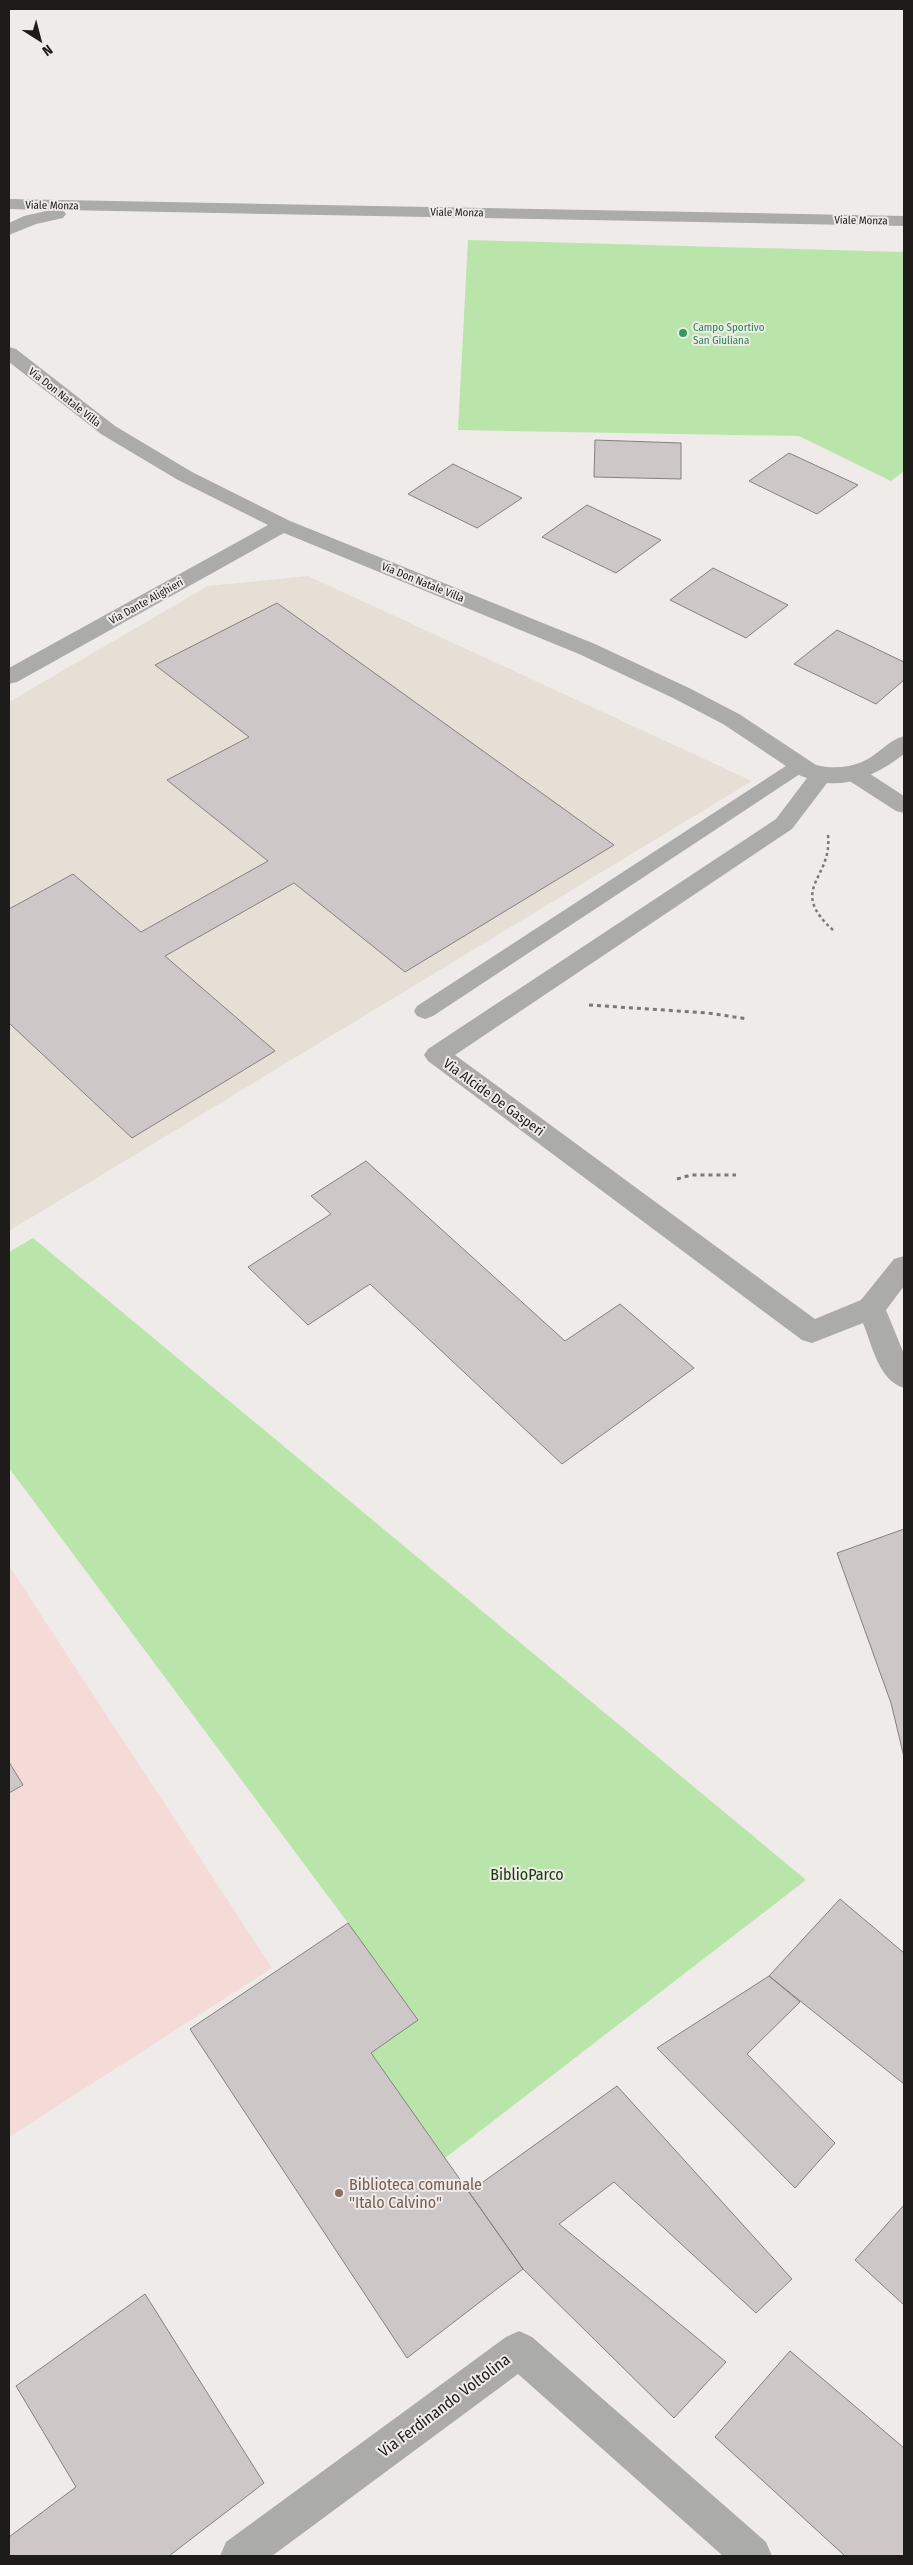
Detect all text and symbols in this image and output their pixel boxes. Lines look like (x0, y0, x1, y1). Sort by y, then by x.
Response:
north arrow (15, 15, 65, 65)
text: N (39, 41, 56, 59)
street label: Viale Monza (25, 199, 79, 212)
street label: Viale Monza (430, 206, 484, 219)
street label: Viale Monza (834, 214, 888, 227)
place label: Campo Sportivo San Giuliana (693, 321, 765, 347)
marker: Campo Sportivo San Giuliana (677, 327, 689, 339)
street label: Via Don Natale Villa (26, 365, 103, 430)
street label: Via Don Natale Villa (380, 560, 466, 605)
street label: Via Dante Alighieri (107, 576, 186, 627)
street label: Via Alcide De Gasperi (440, 1055, 548, 1140)
park label: BiblioParco (490, 1865, 564, 1884)
place label: Biblioteca comunale "Italo Calvino" (349, 2175, 482, 2212)
marker: Biblioteca comunale "Italo Calvino" (333, 2187, 345, 2199)
street label: Via Ferdinando Voltolina (375, 2350, 514, 2461)

